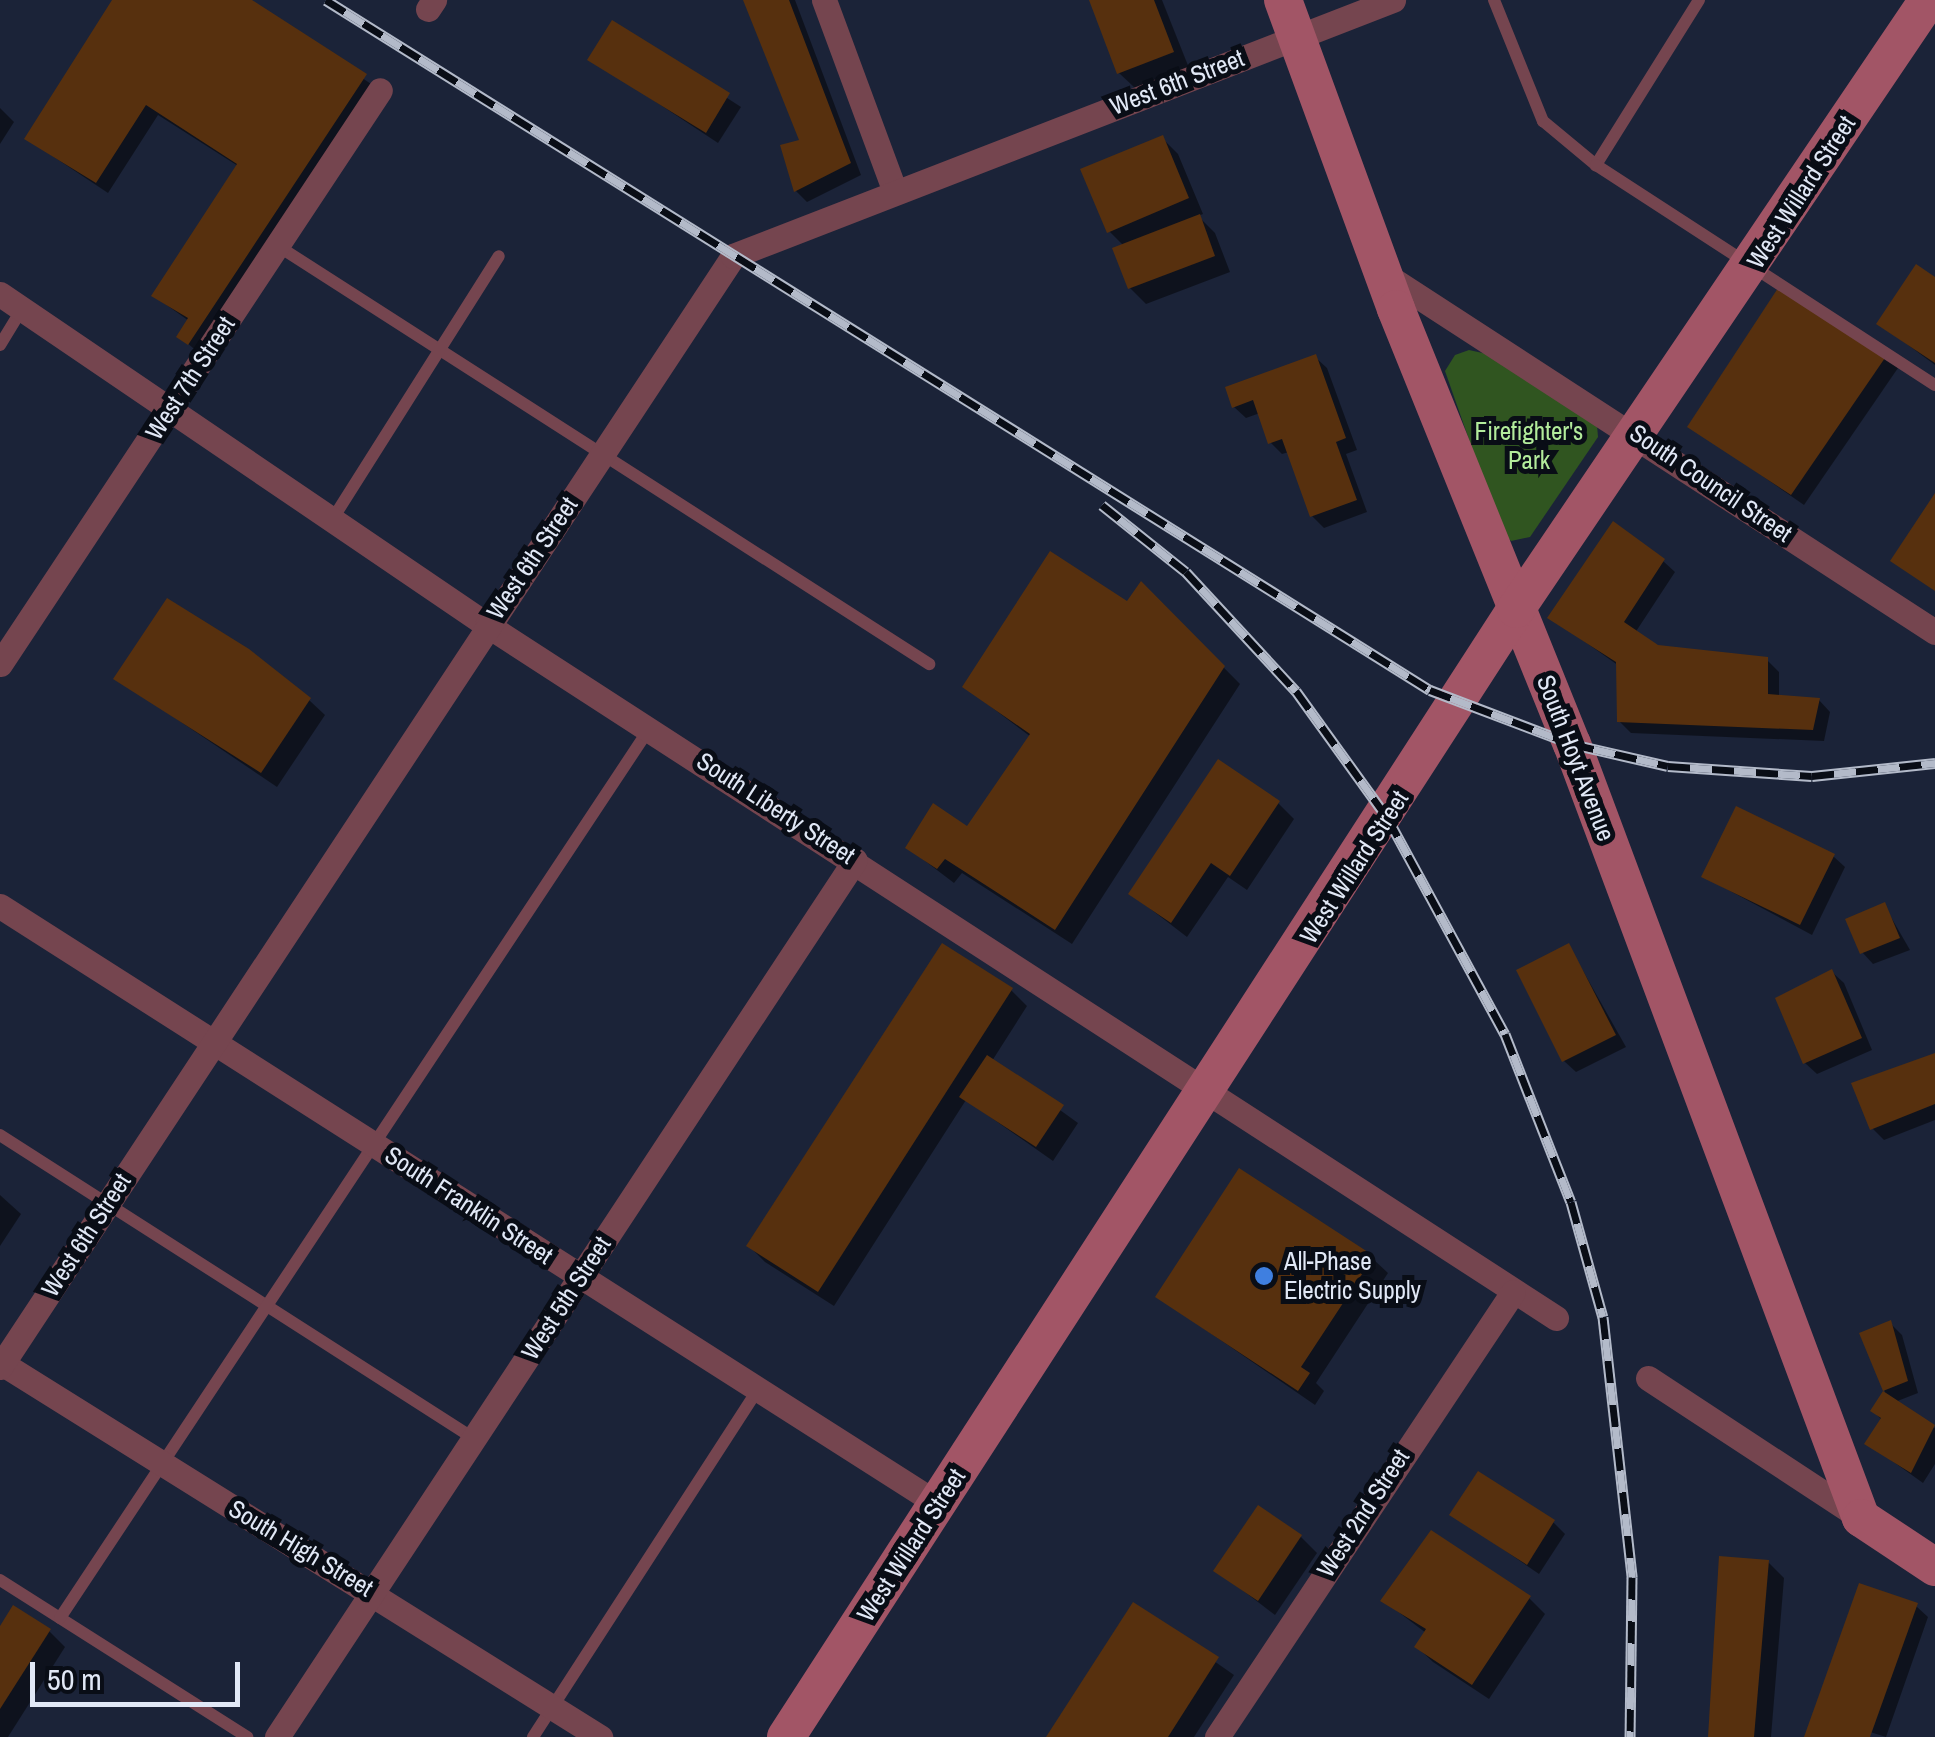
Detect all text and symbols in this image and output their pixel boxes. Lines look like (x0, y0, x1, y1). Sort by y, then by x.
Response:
street label: West 6th Street (1106, 43, 1248, 121)
street label: West Willard Street (1740, 110, 1862, 274)
street label: West 7th Street (139, 311, 241, 445)
park label: Firefighter's Park (1475, 417, 1583, 476)
street label: South Council Street (1624, 418, 1798, 548)
street label: West 6th Street (480, 491, 584, 625)
street label: South Hoyt Avenue (1530, 670, 1622, 846)
street label: South Liberty Street (691, 746, 861, 870)
street label: West Willard Street (1293, 785, 1415, 949)
street label: South Franklin Street (380, 1140, 558, 1270)
street label: West 6th Street (35, 1168, 137, 1302)
street label: West 5th Street (515, 1231, 617, 1365)
place label: All-Phase Electric Supply (1284, 1247, 1421, 1306)
marker: All-Phase Electric Supply (1253, 1265, 1275, 1287)
street label: West 2nd Street (1310, 1443, 1416, 1583)
street label: West Willard Street (850, 1463, 972, 1627)
street label: South High Street (223, 1493, 379, 1603)
scale bar (35, 1642, 245, 1704)
text: 50 m (47, 1659, 102, 1699)

